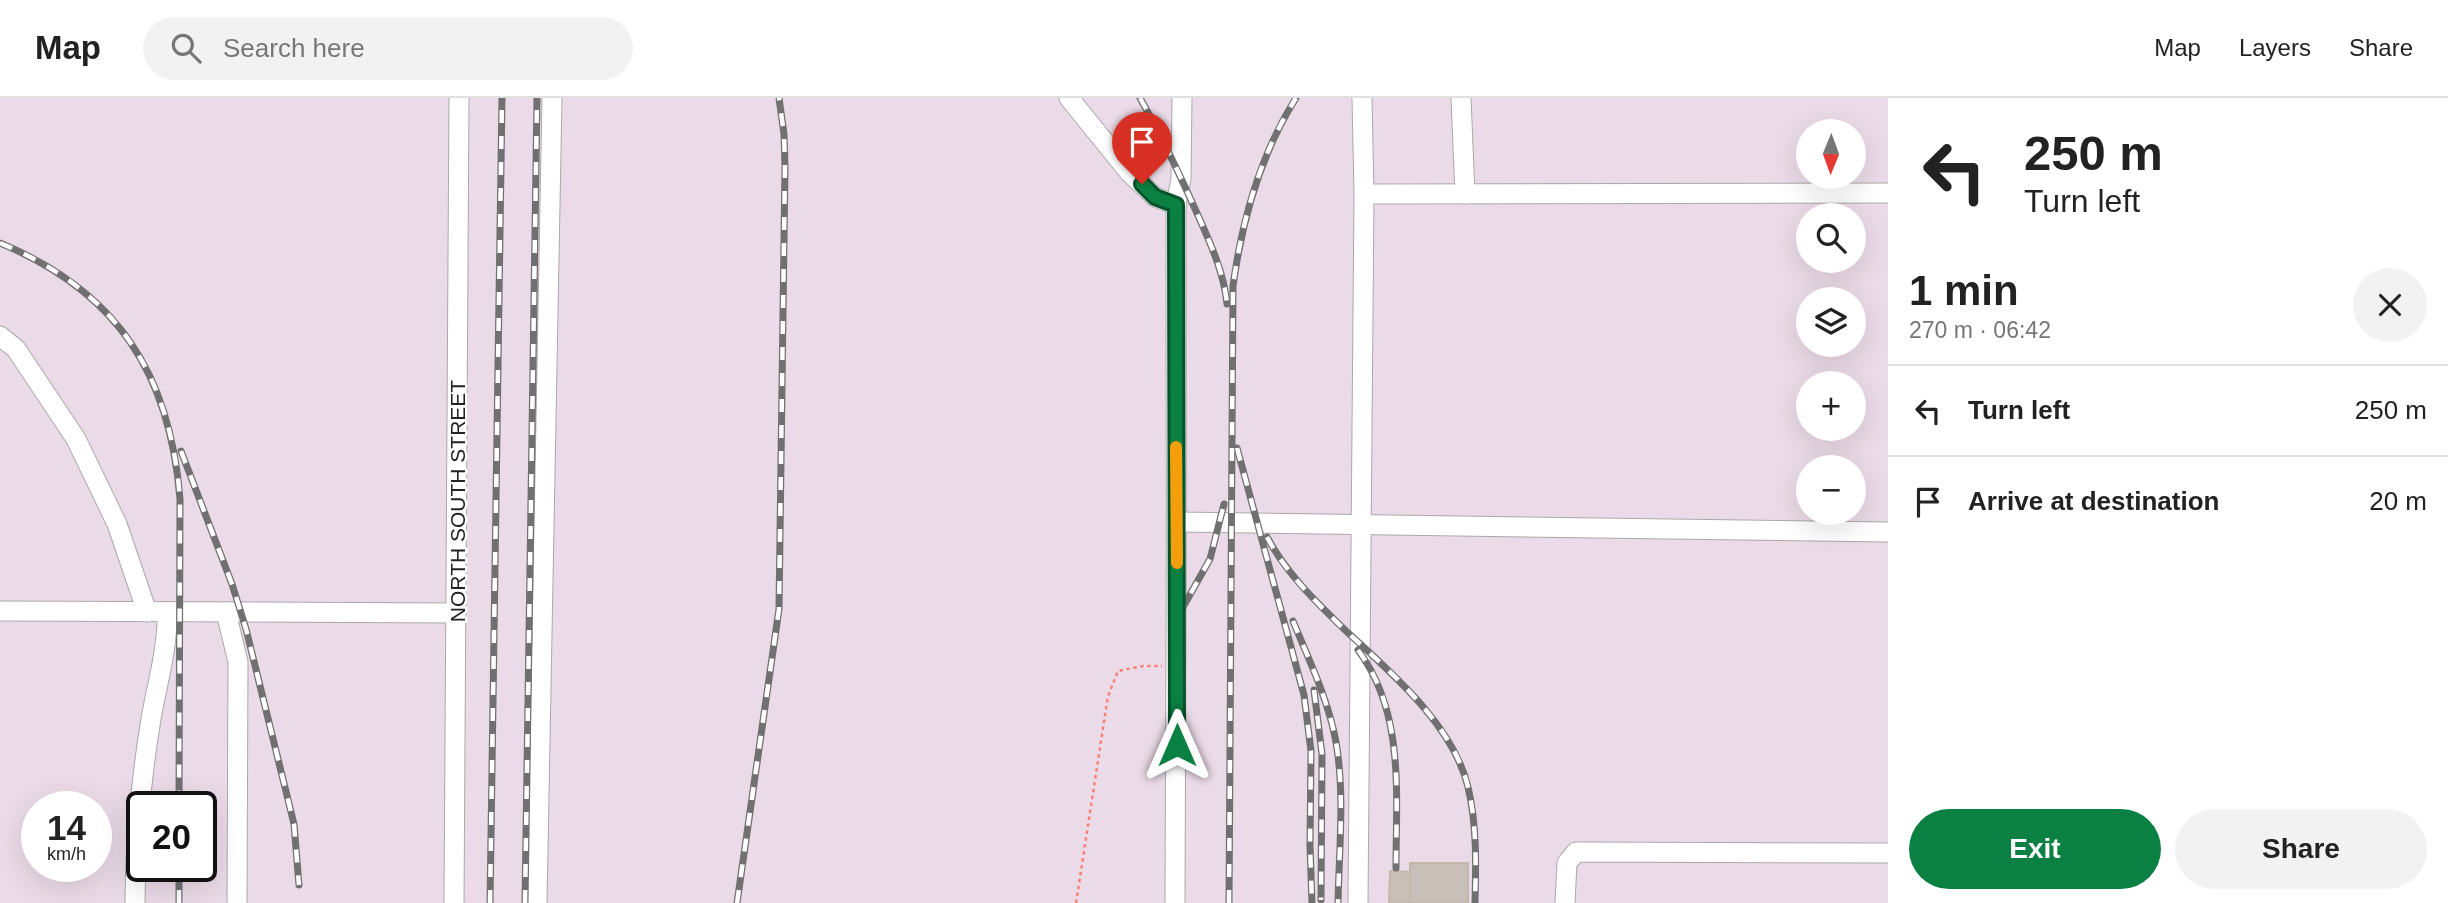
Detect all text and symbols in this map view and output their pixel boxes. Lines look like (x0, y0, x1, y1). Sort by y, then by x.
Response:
search box (143, 17, 633, 80)
text: Map (35, 29, 101, 66)
icon: search (167, 29, 205, 67)
text: Search here (223, 33, 365, 63)
text: Map (2154, 34, 2201, 61)
text: Layers (2239, 34, 2311, 61)
text: Share (2349, 34, 2413, 61)
pin (1112, 112, 1172, 184)
north arrow (1796, 119, 1866, 189)
map controls (1796, 119, 1866, 525)
icon: arrive (1123, 123, 1161, 161)
icon: left (1909, 126, 2000, 217)
text: 250 m (2024, 126, 2163, 180)
text: Turn left (2024, 183, 2140, 219)
button: search (1796, 203, 1866, 273)
text: 1 min (1909, 267, 2019, 314)
button: close (2353, 268, 2427, 342)
button: layers (1796, 287, 1866, 357)
text: 270 m · 06:42 (1909, 317, 2051, 343)
button: + (1796, 371, 1866, 441)
street label: NORTH SOUTH STREET (446, 380, 469, 622)
icon: left (1909, 392, 1947, 430)
text: Turn left (1968, 395, 2070, 425)
text: 250 m (2355, 395, 2427, 425)
button: − (1796, 455, 1866, 525)
icon: arrive (1909, 483, 1947, 521)
text: Arrive at destination (1968, 486, 2219, 516)
text: 20 m (2369, 486, 2427, 516)
position arrow (1140, 708, 1214, 782)
speed limit sign: 20 (126, 791, 217, 882)
text: 14 (47, 808, 86, 847)
button: Exit (1909, 809, 2161, 889)
button: Share (2175, 809, 2427, 889)
text: km/h (47, 844, 86, 864)

